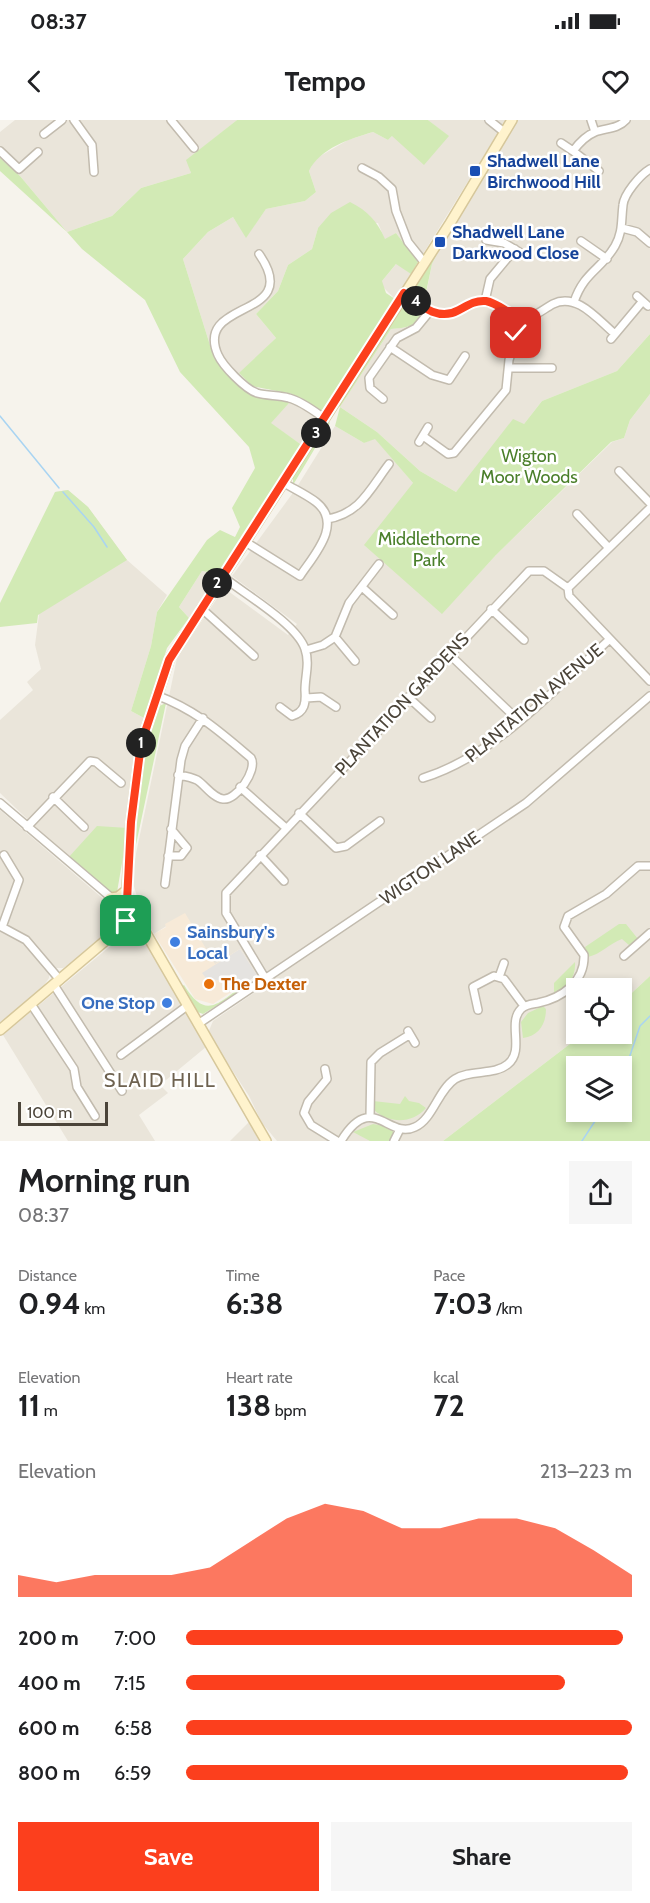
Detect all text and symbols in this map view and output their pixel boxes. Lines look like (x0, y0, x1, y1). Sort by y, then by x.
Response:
text: 08:37 (30, 8, 87, 35)
icon: back (18, 65, 51, 98)
text: Tempo (284, 65, 366, 98)
icon: heart (599, 65, 632, 98)
place label: Shadwell Lane Birchwood Hill (487, 150, 601, 193)
marker: Shadwell Lane Birchwood Hill (468, 164, 482, 178)
place label: Shadwell Lane Darkwood Close (452, 221, 579, 264)
marker: Shadwell Lane Darkwood Close (433, 235, 447, 249)
pin: 4 (401, 286, 431, 316)
text: 4 (411, 291, 421, 310)
pin (490, 307, 541, 358)
icon: check (499, 316, 532, 349)
pin: 3 (301, 418, 331, 448)
text: 3 (312, 423, 320, 442)
park label: Wigton Moor Woods (480, 445, 578, 488)
park label: Middlethorne Park (378, 528, 480, 571)
pin: 2 (202, 568, 232, 598)
text: 2 (213, 573, 221, 592)
street label: PLANTATION GARDENS (330, 628, 474, 780)
street label: PLANTATION AVENUE (461, 639, 608, 767)
pin: 1 (126, 728, 156, 758)
text: 1 (138, 733, 144, 752)
street label: WIGTON LANE (376, 826, 484, 910)
pin (100, 895, 151, 946)
icon: arrive (109, 904, 142, 937)
place label: Sainsbury's Local (187, 921, 275, 964)
marker: Sainsbury's Local (168, 935, 182, 949)
place label: The Dexter (221, 973, 306, 995)
marker: The Dexter (202, 977, 216, 991)
map controls (566, 978, 632, 1122)
button: locate (566, 978, 632, 1044)
place label: One Stop (81, 992, 155, 1014)
marker: One Stop (160, 996, 174, 1010)
button: layers (566, 1056, 632, 1122)
district label: SLAID HILL (104, 1068, 216, 1092)
scale bar (18, 1099, 108, 1127)
text: 100 m (27, 1103, 72, 1122)
text: Morning run (18, 1160, 190, 1200)
button: share (569, 1161, 632, 1224)
text: 08:37 (18, 1203, 69, 1227)
text: Distance (18, 1266, 77, 1285)
text: Time (226, 1266, 260, 1285)
text: Pace (433, 1266, 465, 1285)
text: 0.94 (18, 1285, 81, 1322)
text: 6:38 (226, 1285, 283, 1322)
text: 7:03 (433, 1285, 493, 1322)
text: km (81, 1299, 105, 1318)
text: /km (493, 1299, 523, 1318)
text: Elevation (18, 1368, 81, 1387)
text: Heart rate (226, 1368, 293, 1387)
text: kcal (433, 1368, 459, 1387)
text: 11 (18, 1387, 40, 1424)
text: 138 (226, 1387, 271, 1424)
text: 72 (433, 1387, 465, 1424)
text: m (40, 1401, 58, 1420)
text: bpm (271, 1401, 306, 1420)
text: Elevation (18, 1459, 96, 1483)
text: 213–223 m (540, 1459, 632, 1483)
text: 200 m (18, 1626, 79, 1650)
text: 7:00 (114, 1626, 156, 1650)
text: 400 m (18, 1671, 81, 1695)
text: 7:15 (114, 1671, 146, 1695)
text: 600 m (18, 1716, 79, 1740)
text: 6:58 (114, 1716, 152, 1740)
text: 800 m (18, 1761, 80, 1785)
text: 6:59 (114, 1761, 152, 1785)
button: Save (18, 1822, 319, 1891)
button: Share (331, 1822, 632, 1891)

